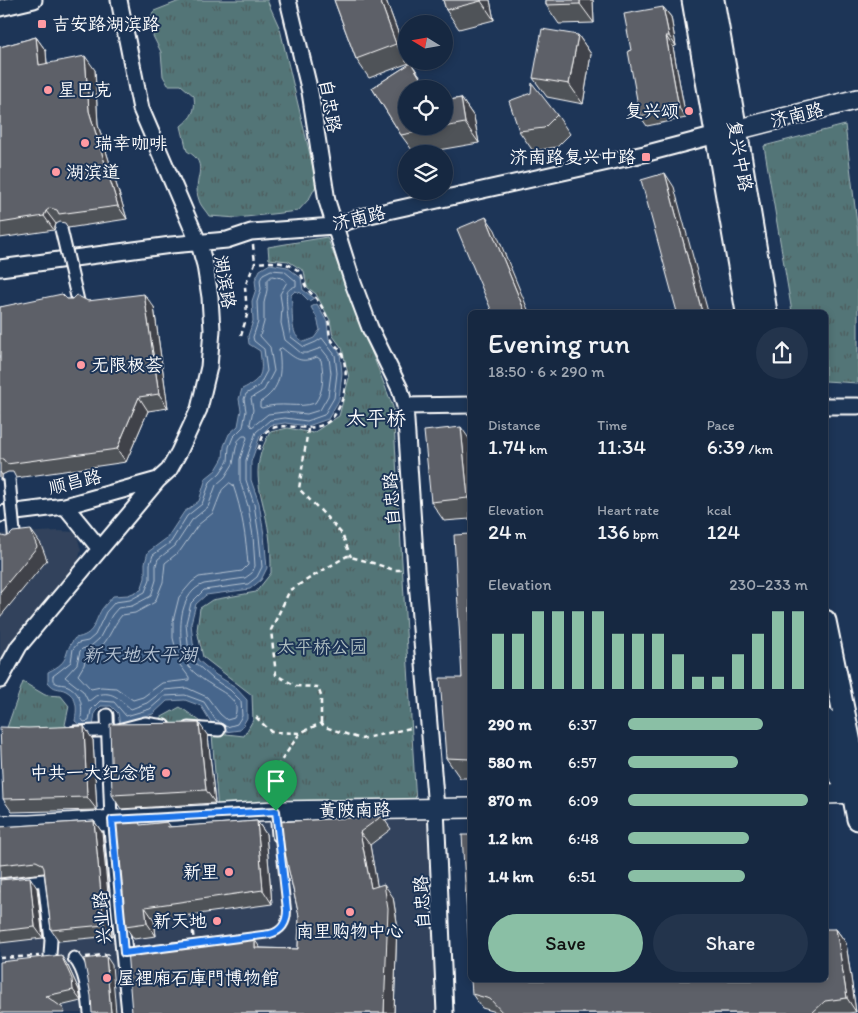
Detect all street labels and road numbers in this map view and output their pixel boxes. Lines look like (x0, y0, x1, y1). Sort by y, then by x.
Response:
street label: 自忠路 (314, 78, 346, 134)
street label: 济南路 (768, 98, 826, 132)
street label: 复兴中路 (723, 119, 757, 193)
street label: 济南路 (330, 201, 388, 235)
street label: 湖滨路 (210, 254, 240, 310)
street label: 顺昌路 (46, 465, 104, 499)
street label: 自忠路 (379, 471, 405, 527)
street label: 黄陂南路 (319, 798, 391, 822)
street label: 自忠路 (410, 874, 434, 930)
street label: 兴业路 (89, 890, 115, 946)

